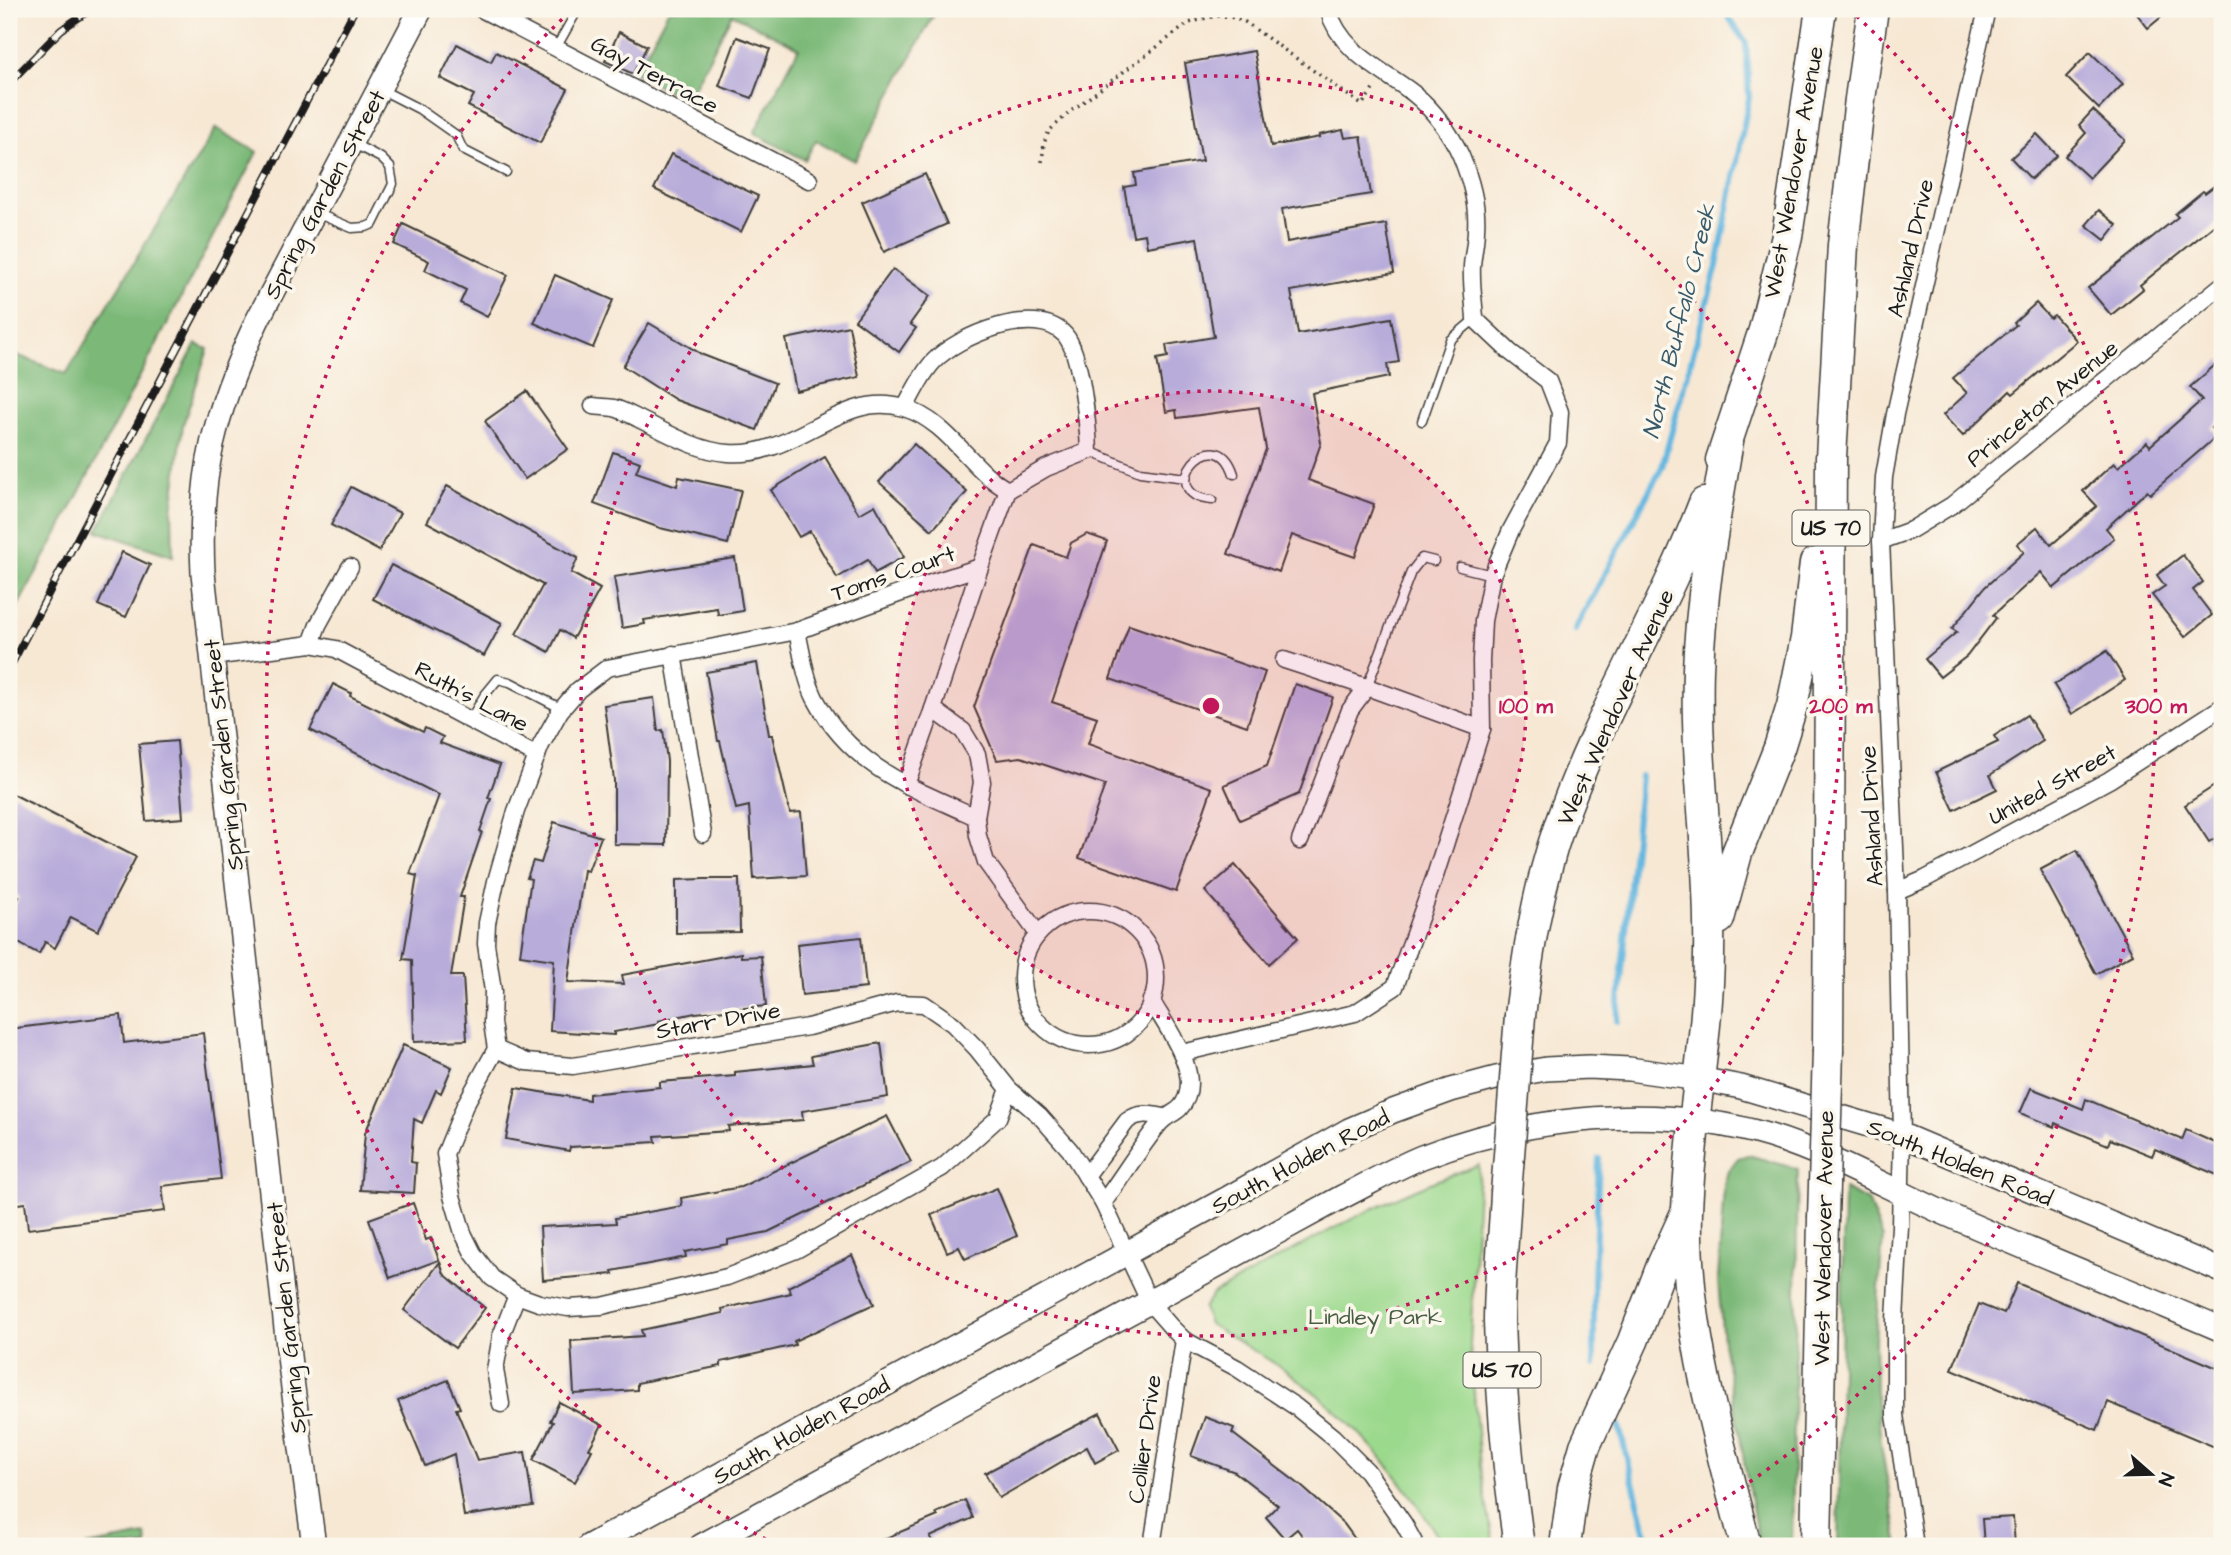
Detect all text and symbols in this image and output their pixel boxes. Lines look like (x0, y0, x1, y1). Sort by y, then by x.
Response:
street label: Gay Terrace (585, 28, 724, 123)
street label: West Wendover Avenue (1756, 44, 1832, 301)
street label: Spring Garden Street (256, 84, 395, 305)
street label: Ashland Drive (1880, 176, 1942, 320)
water label: North Buffalo Creek (1634, 199, 1726, 442)
street label: Princeton Avenue (1960, 332, 2125, 475)
road number: US 70 (1792, 510, 1870, 546)
street label: Toms Court (827, 538, 960, 610)
street label: West Wendover Avenue (1549, 584, 1682, 831)
street label: Spring Garden Street (196, 637, 253, 872)
street label: Ruth's Lane (409, 653, 534, 740)
text: 100 m (1499, 692, 1554, 721)
text: 200 m (1808, 692, 1873, 721)
text: 300 m (2124, 692, 2188, 721)
centre of rings (1199, 694, 1223, 718)
street label: United Street (1983, 736, 2123, 833)
street label: Ashland Drive (1852, 745, 1892, 887)
street label: Starr Drive (653, 994, 783, 1048)
street label: South Holden Road (1206, 1101, 1395, 1222)
street label: West Wendover Avenue (1806, 1110, 1842, 1366)
street label: South Holden Road (1862, 1111, 2057, 1215)
street label: Spring Garden Street (259, 1200, 316, 1435)
park label: Lindley Park (1308, 1301, 1442, 1334)
road number: US 70 (1464, 1352, 1540, 1388)
street label: South Holden Road (707, 1369, 896, 1493)
street label: Collier Drive (1120, 1373, 1170, 1506)
north arrow (2116, 1440, 2186, 1510)
text: N (2151, 1469, 2180, 1490)

